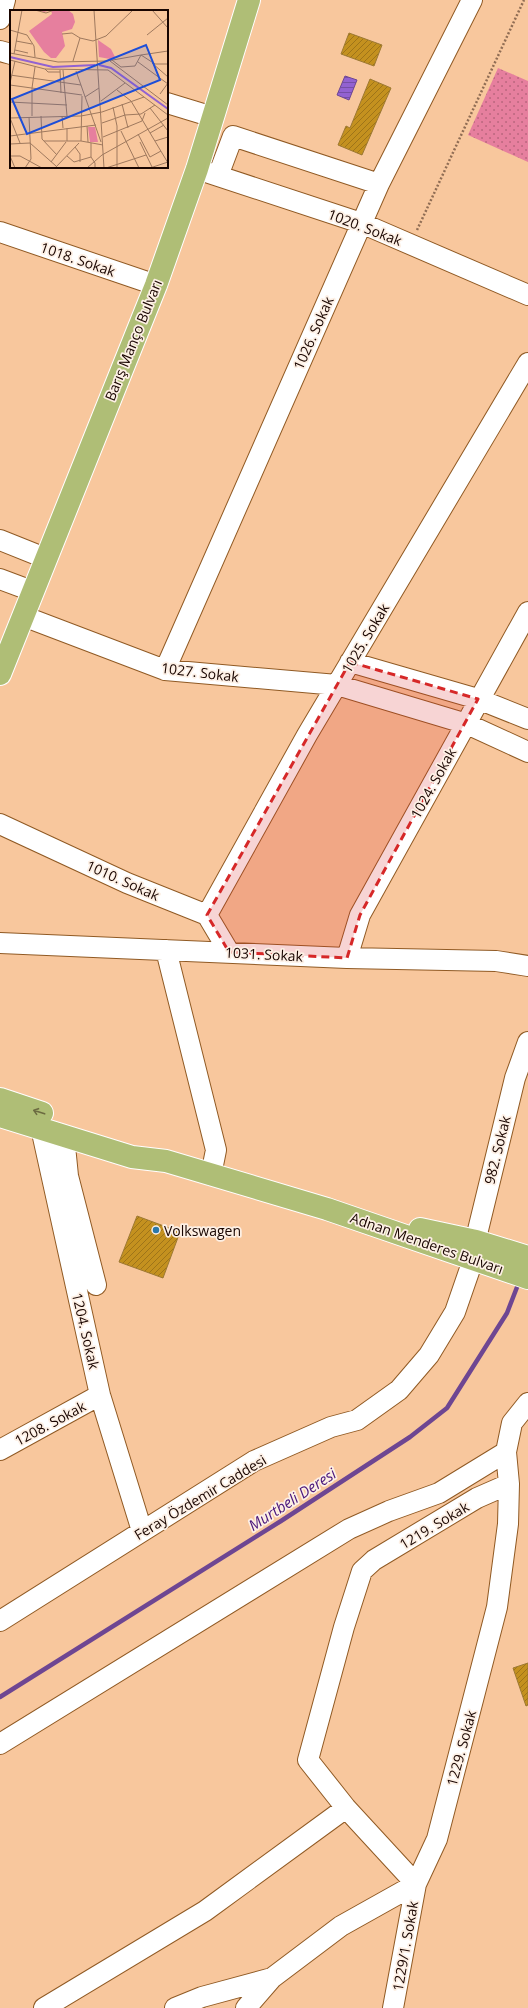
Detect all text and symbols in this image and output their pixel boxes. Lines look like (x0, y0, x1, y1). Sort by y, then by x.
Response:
inset map (10, 10, 168, 168)
street label: 1020. Sokak (325, 204, 405, 250)
street label: 1018. Sokak (38, 237, 119, 281)
street label: Barış Manço Bulvarı (100, 276, 166, 404)
street label: 1026. Sokak (288, 293, 338, 372)
street label: 1025. Sokak (337, 599, 394, 676)
street label: 1027. Sokak (160, 658, 240, 686)
street label: 1024. Sokak (406, 744, 461, 822)
street label: 1010. Sokak (84, 855, 163, 905)
street label: 1031. Sokak (225, 942, 304, 966)
one-way arrow (32, 1108, 45, 1115)
street label: 982. Sokak (479, 1113, 515, 1186)
street label: Adnan Menderes Bulvarı (348, 1208, 506, 1278)
place label: Volkswagen (164, 1221, 241, 1240)
marker: Volkswagen (151, 1225, 161, 1235)
street label: 1204. Sokak (68, 1291, 104, 1372)
street label: 1208. Sokak (11, 1396, 89, 1450)
street label: Feray Özdemir Caddesi (130, 1450, 270, 1544)
water label: Murtbeli Deresi (244, 1463, 340, 1535)
street label: 1219. Sokak (396, 1496, 473, 1553)
street label: 1229. Sokak (442, 1707, 480, 1788)
street label: 1229/1. Sokak (388, 1899, 422, 1992)

